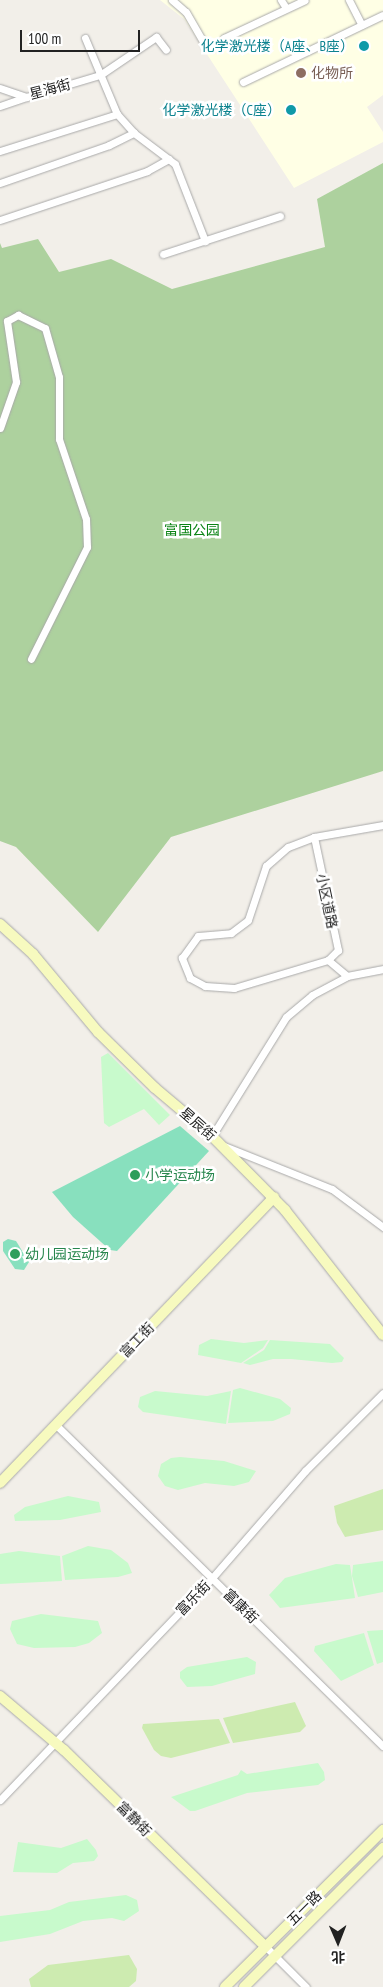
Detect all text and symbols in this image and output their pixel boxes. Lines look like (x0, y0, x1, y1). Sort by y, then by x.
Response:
scale bar (22, 20, 142, 52)
text: 100 m (28, 29, 61, 48)
place label: 化学激光楼（A座、B座） (201, 38, 354, 54)
marker: 化学激光楼（A座、B座） (358, 40, 370, 52)
place label: 化物所 (311, 65, 353, 81)
marker: 化物所 (295, 67, 307, 79)
street label: 星海街 (28, 75, 72, 103)
place label: 化学激光楼（C座） (163, 102, 281, 118)
marker: 化学激光楼（C座） (285, 104, 297, 116)
park label: 富国公园 (164, 522, 220, 538)
street label: 小区道路 (313, 872, 341, 930)
street label: 星辰街 (177, 1104, 219, 1144)
place label: 小学运动场 (145, 1167, 215, 1183)
marker: 小学运动场 (129, 1169, 141, 1181)
place label: 幼儿园运动场 (25, 1246, 109, 1262)
marker: 幼儿园运动场 (9, 1248, 21, 1260)
street label: 富工街 (116, 1319, 158, 1361)
street label: 富乐街 (172, 1577, 214, 1619)
street label: 富康街 (220, 1585, 262, 1627)
street label: 富静街 (113, 1798, 155, 1840)
street label: 五一路 (283, 1887, 325, 1929)
north arrow (313, 1917, 363, 1967)
text: 北 (331, 1948, 345, 1966)

